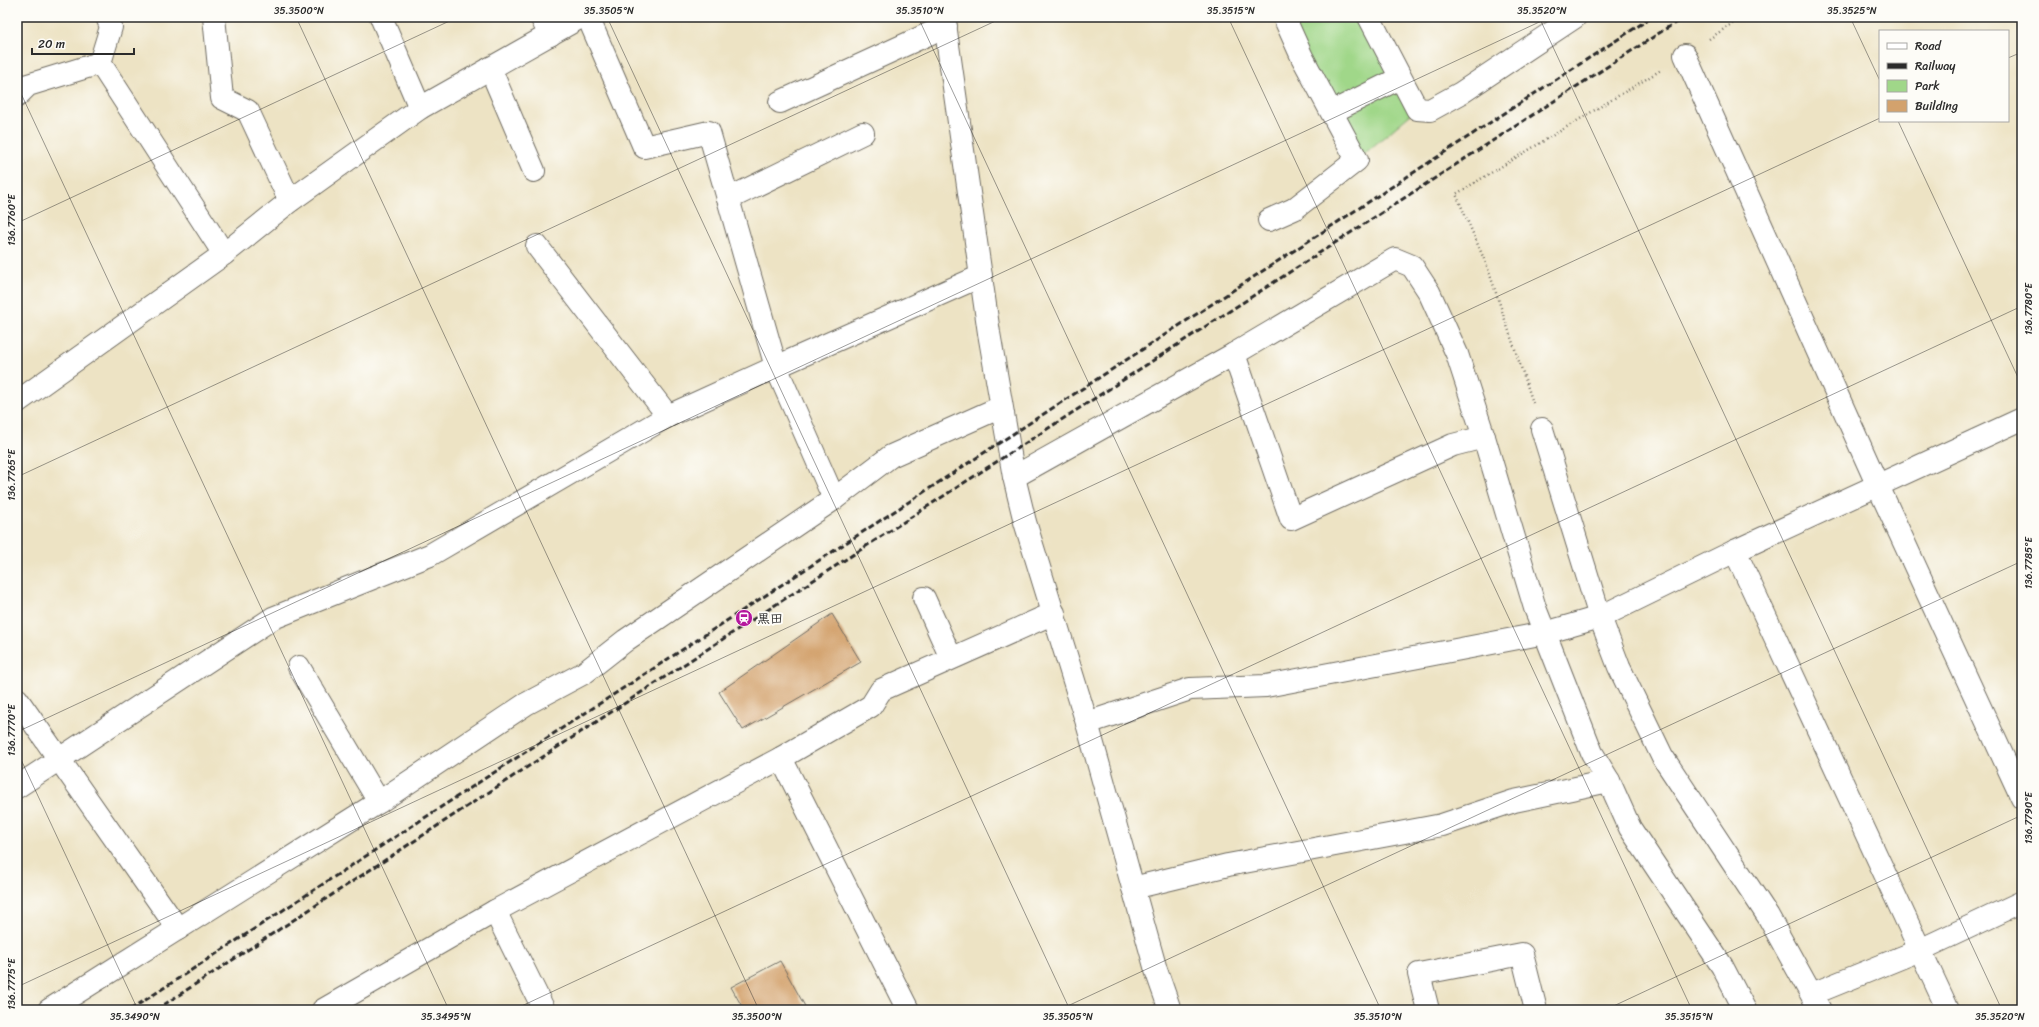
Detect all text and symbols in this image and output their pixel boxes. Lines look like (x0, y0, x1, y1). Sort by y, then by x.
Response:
text: 35.3500°N (274, 2, 324, 20)
text: 35.3505°N (584, 2, 634, 20)
text: 35.3510°N (896, 2, 944, 20)
text: 35.3515°N (1207, 2, 1255, 20)
text: 35.3520°N (1517, 2, 1567, 20)
text: 35.3525°N (1827, 2, 1877, 20)
scale bar (32, 30, 134, 56)
legend (1879, 30, 2009, 122)
text: 20 m (38, 33, 65, 55)
text: Road (1915, 35, 1942, 57)
text: Railway (1915, 55, 1956, 77)
text: Park (1915, 75, 1940, 97)
text: Building (1915, 95, 1958, 117)
text: 136.7760°E (3, 193, 21, 246)
text: 136.7780°E (2020, 282, 2038, 335)
text: 136.7765°E (3, 448, 21, 501)
text: 136.7785°E (2020, 536, 2038, 589)
place label: 黒田 (757, 607, 783, 630)
station icon: 黒田 (734, 608, 754, 628)
text: 136.7770°E (3, 703, 21, 756)
text: 136.7790°E (2020, 790, 2038, 844)
text: 136.7775°E (3, 957, 21, 1010)
text: 35.3490°N (110, 1008, 160, 1026)
text: 35.3495°N (421, 1008, 471, 1026)
text: 35.3500°N (732, 1008, 782, 1026)
text: 35.3505°N (1043, 1008, 1093, 1026)
text: 35.3510°N (1354, 1008, 1402, 1026)
text: 35.3515°N (1665, 1008, 1713, 1026)
text: 35.3520°N (1975, 1008, 2025, 1026)

